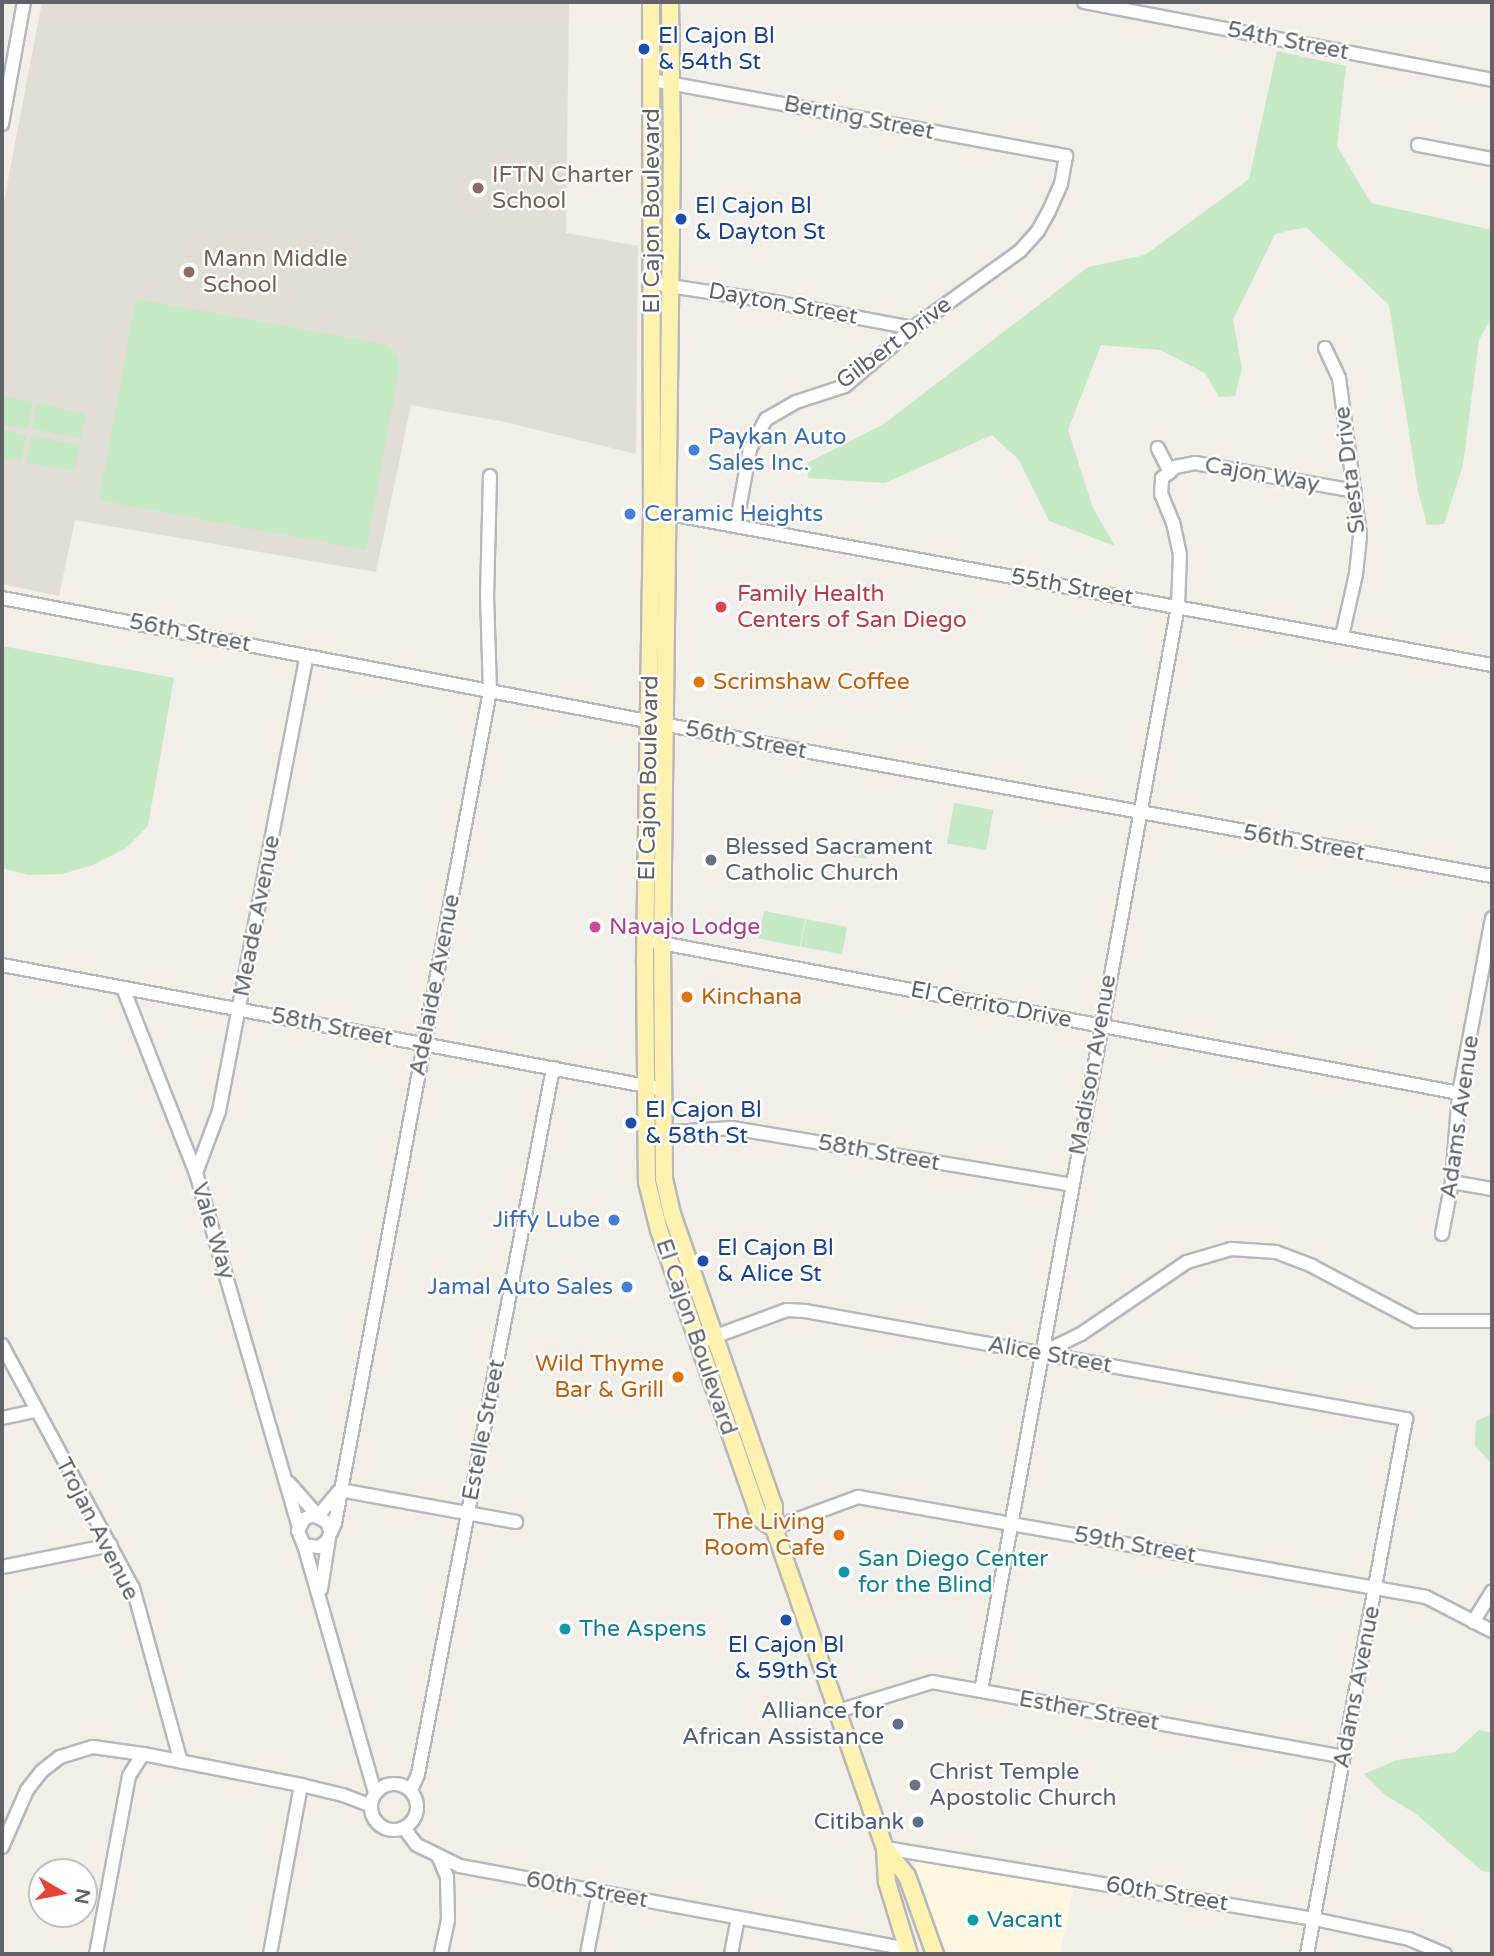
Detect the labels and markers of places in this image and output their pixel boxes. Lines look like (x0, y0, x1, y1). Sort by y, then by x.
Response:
place label: El Cajon Bl & 54th St (658, 22, 775, 76)
marker: El Cajon Bl & 54th St (636, 41, 652, 57)
place label: IFTN Charter School (492, 161, 633, 215)
marker: IFTN Charter School (470, 180, 486, 196)
place label: El Cajon Bl & Dayton St (695, 192, 825, 246)
marker: El Cajon Bl & Dayton St (673, 211, 689, 227)
place label: Mann Middle School (203, 245, 348, 299)
marker: Mann Middle School (181, 264, 197, 280)
place label: Paykan Auto Sales Inc. (708, 423, 847, 477)
marker: Paykan Auto Sales Inc. (686, 442, 702, 458)
place label: Ceramic Heights (644, 500, 823, 528)
marker: Ceramic Heights (622, 506, 638, 522)
place label: Family Health Centers of San Diego (737, 580, 967, 634)
marker: Family Health Centers of San Diego (711, 597, 731, 617)
place label: Scrimshaw Coffee (713, 668, 910, 696)
marker: Scrimshaw Coffee (691, 674, 707, 690)
place label: Blessed Sacrament Catholic Church (725, 833, 933, 887)
marker: Blessed Sacrament Catholic Church (703, 852, 719, 868)
place label: Navajo Lodge (609, 913, 760, 941)
marker: Navajo Lodge (587, 919, 603, 935)
place label: Kinchana (701, 983, 802, 1011)
marker: Kinchana (679, 989, 695, 1005)
place label: El Cajon Bl & 58th St (645, 1096, 762, 1150)
marker: El Cajon Bl & 58th St (623, 1115, 639, 1131)
place label: Jiffy Lube (493, 1206, 600, 1234)
marker: Jiffy Lube (606, 1212, 622, 1228)
place label: El Cajon Bl & Alice St (717, 1234, 834, 1288)
marker: El Cajon Bl & Alice St (695, 1253, 711, 1269)
place label: Jamal Auto Sales (427, 1273, 613, 1301)
marker: Jamal Auto Sales (619, 1279, 635, 1295)
place label: Wild Thyme Bar & Grill (535, 1350, 664, 1404)
marker: Wild Thyme Bar & Grill (670, 1369, 686, 1385)
place label: The Living Room Cafe (704, 1508, 825, 1562)
marker: The Living Room Cafe (831, 1527, 847, 1543)
place label: San Diego Center for the Blind (858, 1545, 1048, 1599)
marker: San Diego Center for the Blind (836, 1564, 852, 1580)
marker: El Cajon Bl & 59th St (778, 1612, 794, 1628)
place label: The Aspens (579, 1615, 707, 1643)
marker: The Aspens (557, 1621, 573, 1637)
place label: El Cajon Bl & 59th St (728, 1631, 844, 1685)
place label: Alliance for African Assistance (682, 1697, 884, 1751)
marker: Alliance for African Assistance (890, 1716, 906, 1732)
place label: Christ Temple Apostolic Church (929, 1758, 1116, 1812)
marker: Christ Temple Apostolic Church (907, 1777, 923, 1793)
place label: Citibank (814, 1808, 904, 1836)
marker: Citibank (910, 1814, 926, 1830)
place label: Vacant (987, 1906, 1062, 1934)
marker: Vacant (965, 1912, 981, 1928)

